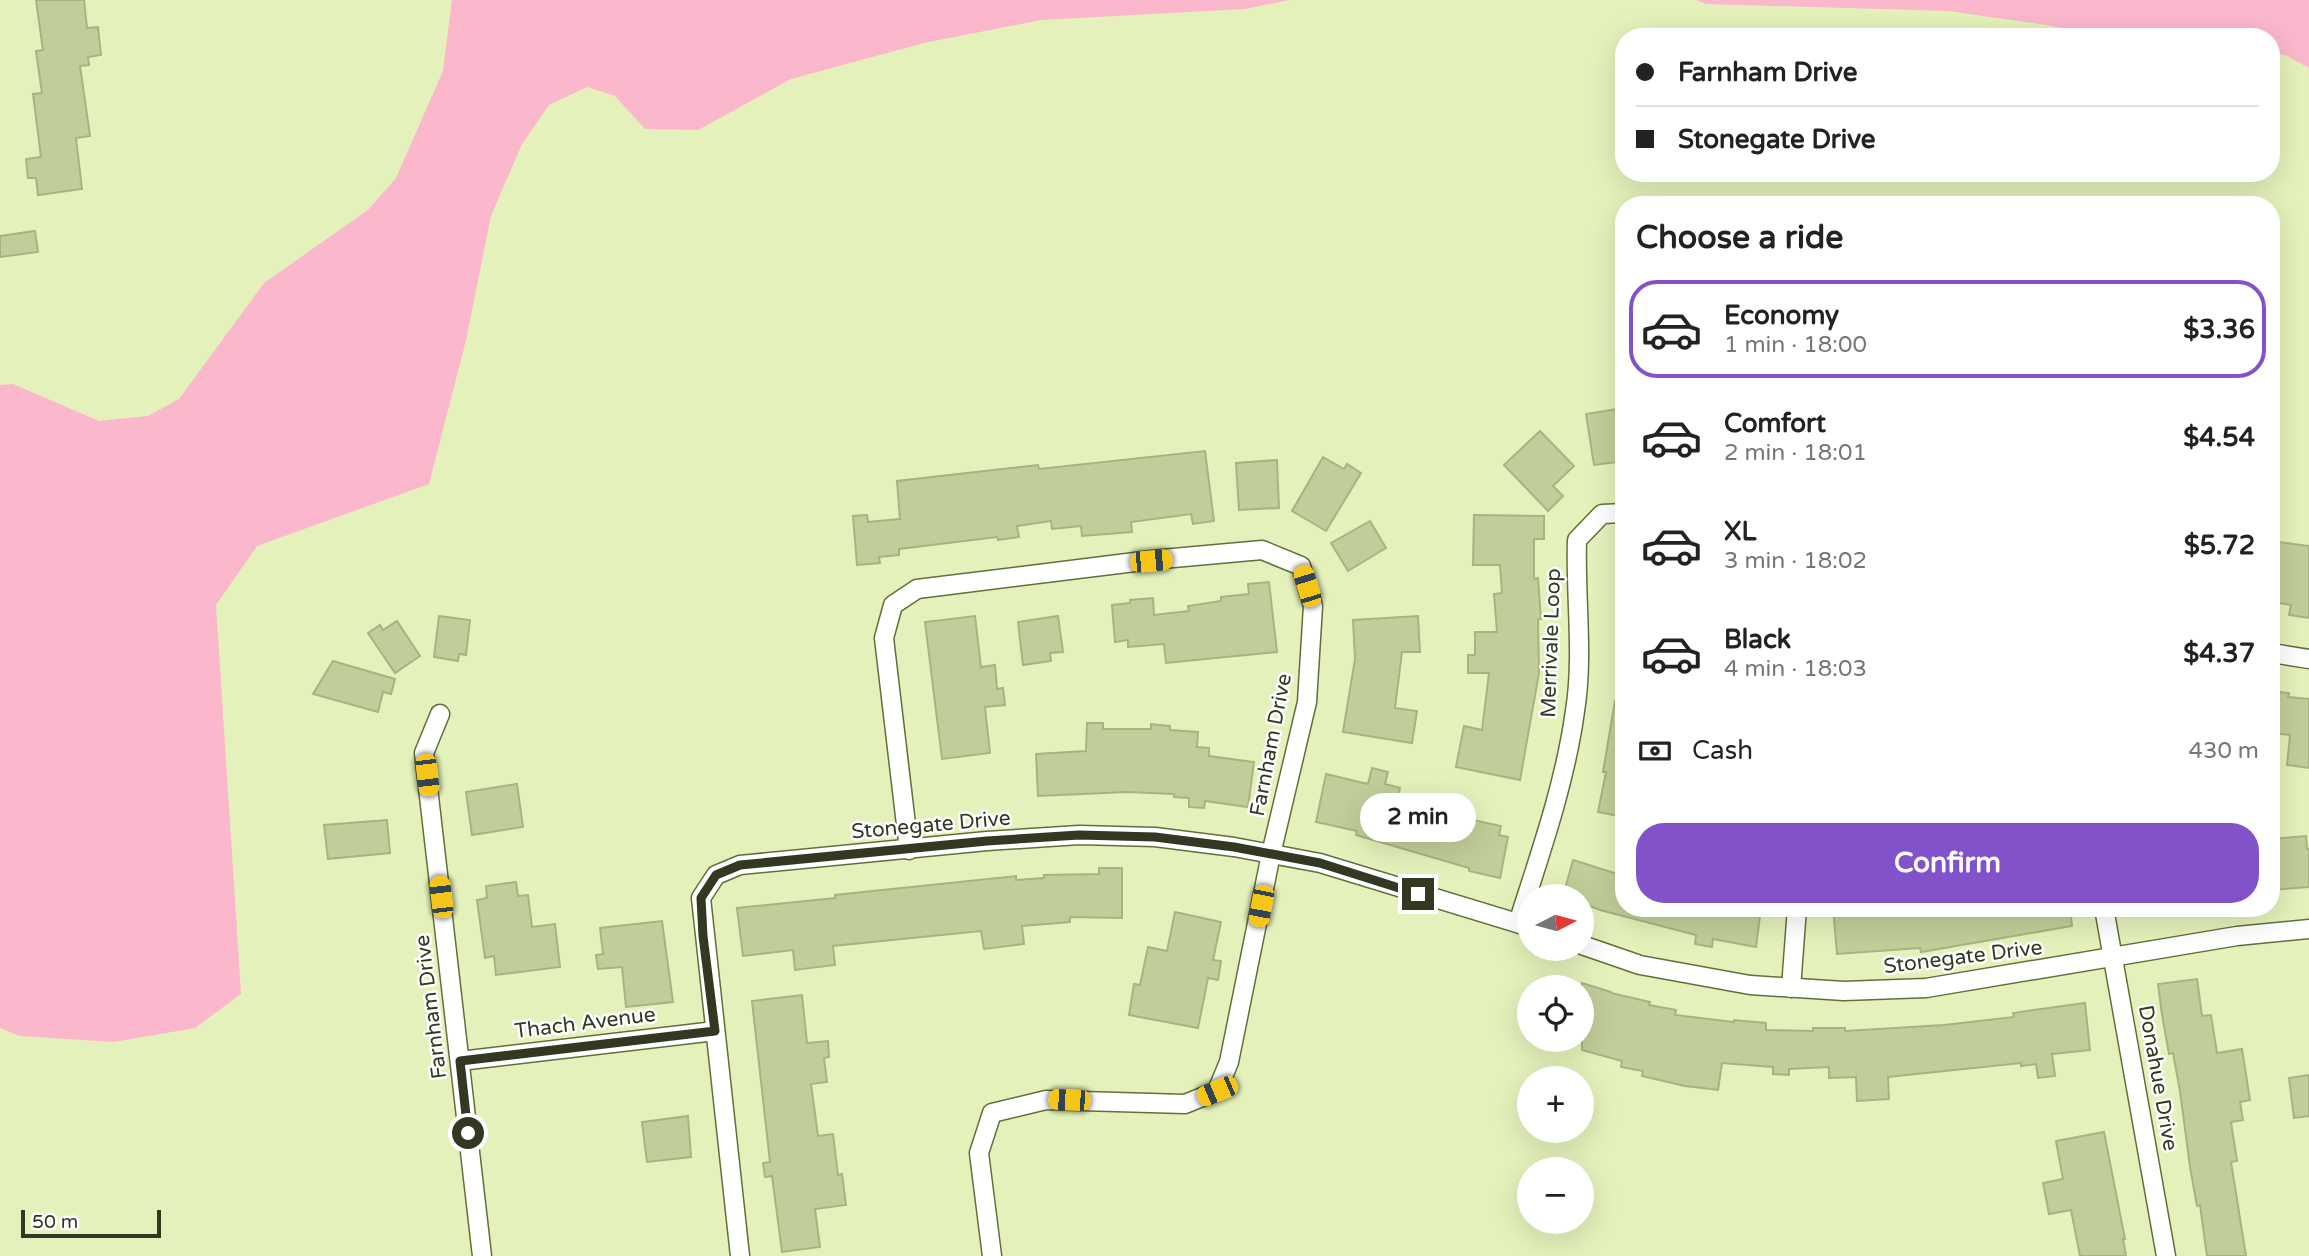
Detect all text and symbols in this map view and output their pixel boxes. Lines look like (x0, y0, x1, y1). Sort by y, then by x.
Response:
text: Farnham Drive (1678, 57, 1857, 88)
text: Stonegate Drive (1678, 124, 1876, 155)
text: Choose a ride (1636, 219, 1843, 257)
icon: car (1640, 298, 1703, 361)
text: Economy (1724, 300, 1839, 331)
text: $3.36 (2183, 314, 2255, 345)
text: 1 min · 18:00 (1724, 331, 1867, 359)
icon: car (1640, 406, 1703, 469)
text: Comfort (1724, 408, 1826, 439)
text: $4.54 (2183, 422, 2255, 453)
text: 2 min · 18:01 (1724, 439, 1867, 467)
icon: car (1640, 514, 1703, 577)
text: XL (1724, 516, 1756, 547)
text: $5.72 (2184, 530, 2255, 561)
text: 3 min · 18:02 (1724, 547, 1867, 575)
car (1130, 549, 1173, 573)
car (1291, 563, 1324, 609)
street label: Merrivale Loop (1536, 568, 1566, 718)
icon: car (1640, 622, 1703, 685)
text: Black (1724, 624, 1791, 655)
text: $4.37 (2183, 638, 2255, 669)
text: 4 min · 18:03 (1724, 655, 1867, 683)
street label: Farnham Drive (1245, 671, 1297, 818)
icon: cash (1636, 732, 1674, 770)
text: Cash (1692, 735, 1753, 766)
text: 430 m (2189, 737, 2259, 765)
car (415, 753, 440, 797)
callout: 2 min (1360, 792, 1476, 842)
text: 2 min (1387, 803, 1449, 831)
street label: Stonegate Drive (850, 806, 1012, 844)
button: Confirm (1636, 823, 2259, 903)
car (429, 875, 454, 919)
route end (1402, 878, 1434, 910)
car (1247, 883, 1276, 929)
north arrow (1517, 884, 1594, 961)
map controls (1517, 884, 1594, 1234)
street label: Farnham Drive (410, 933, 452, 1080)
street label: Stonegate Drive (1882, 935, 2044, 979)
button: locate (1517, 975, 1594, 1052)
street label: Thach Avenue (513, 1002, 657, 1044)
street label: Donahue Drive (2133, 1003, 2183, 1153)
button: + (1517, 1066, 1594, 1143)
car (1194, 1073, 1241, 1109)
car (1048, 1089, 1091, 1111)
route start (452, 1117, 484, 1149)
button: − (1517, 1157, 1594, 1234)
scale bar (21, 1207, 161, 1239)
text: 50 m (32, 1211, 78, 1233)

